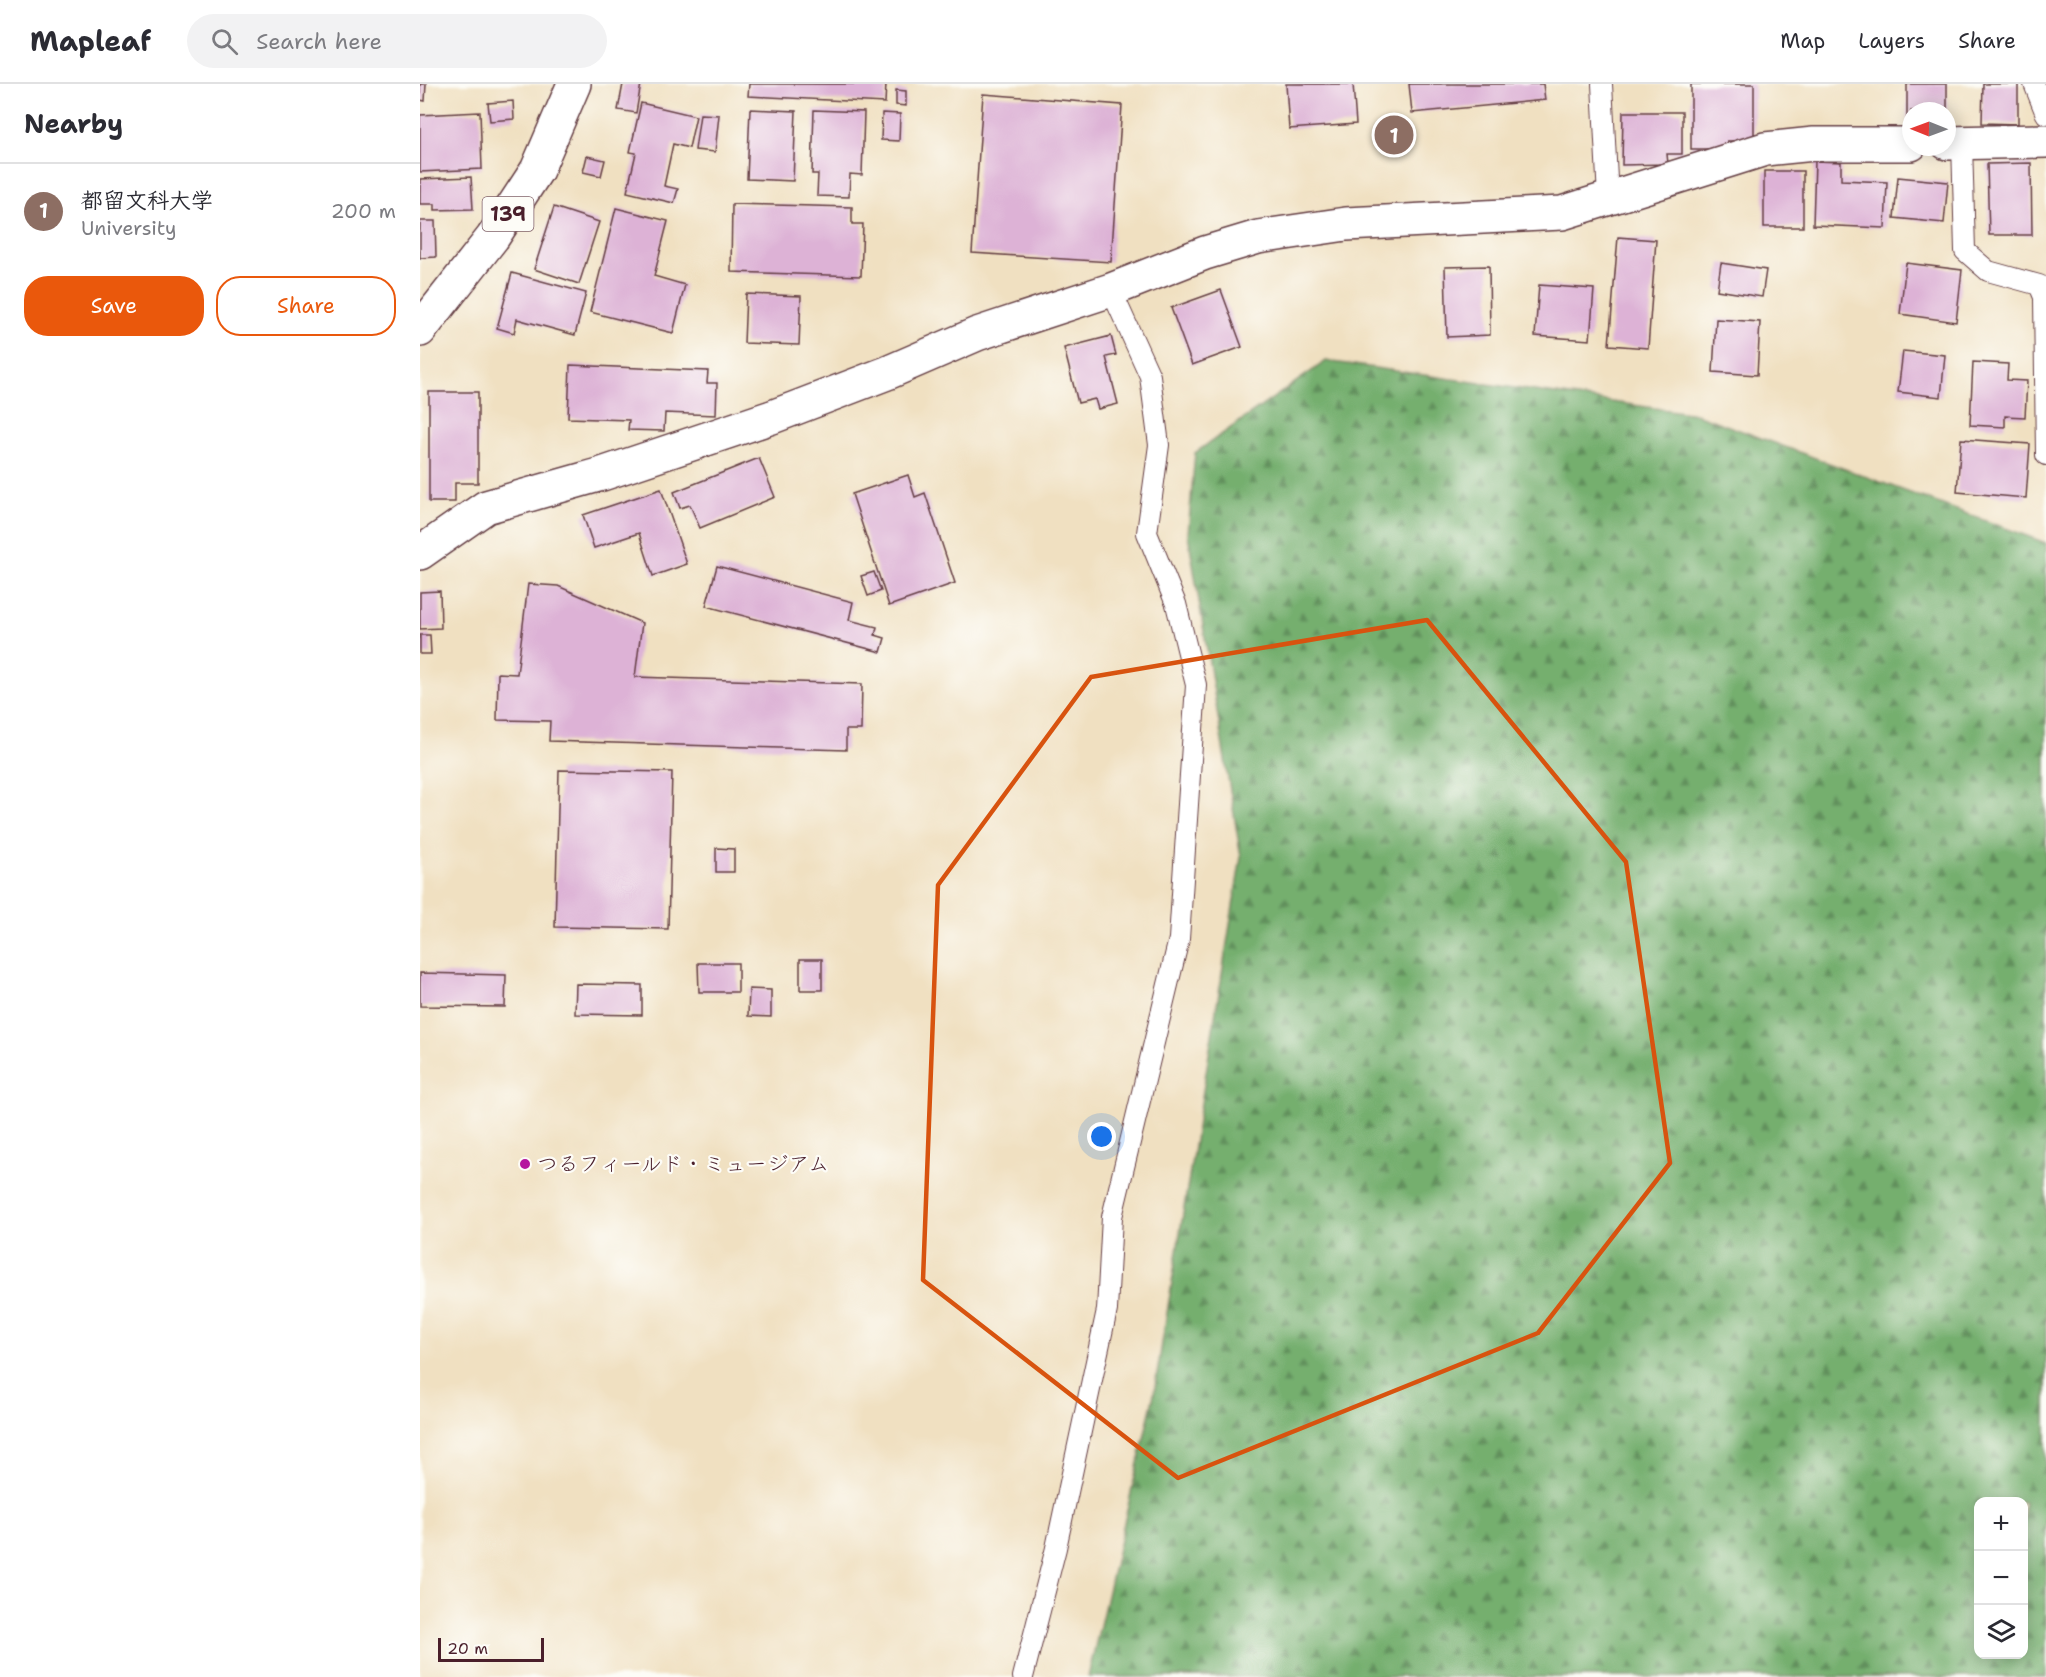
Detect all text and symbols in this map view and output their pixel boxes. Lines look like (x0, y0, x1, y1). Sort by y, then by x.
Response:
search box (187, 14, 607, 68)
text: Mapleaf (30, 22, 151, 60)
icon: search (208, 25, 241, 58)
text: Search here (256, 27, 382, 56)
text: Map (1780, 27, 1825, 55)
text: Layers (1858, 27, 1925, 55)
text: Share (1958, 27, 2016, 55)
north arrow (1902, 102, 1956, 156)
text: Nearby (24, 106, 123, 141)
pin: 1 (1374, 112, 1414, 158)
text: 都留文科大学 (81, 186, 213, 215)
road number: 139 (482, 197, 533, 231)
text: 1 (39, 198, 48, 224)
text: 200 m (331, 198, 396, 224)
text: University (81, 215, 177, 241)
button: Save (24, 276, 204, 336)
button: Share (216, 276, 396, 336)
your location (1087, 1122, 1116, 1151)
place label: つるフィールド・ミュージアム (537, 1150, 829, 1178)
marker: つるフィールド・ミュージアム (518, 1157, 532, 1171)
map controls (1974, 1497, 2028, 1659)
button: + (1974, 1497, 2028, 1551)
button: − (1974, 1551, 2028, 1605)
button: layers (1974, 1605, 2028, 1659)
scale bar (438, 1635, 544, 1662)
text: 20 m (447, 1638, 488, 1659)

